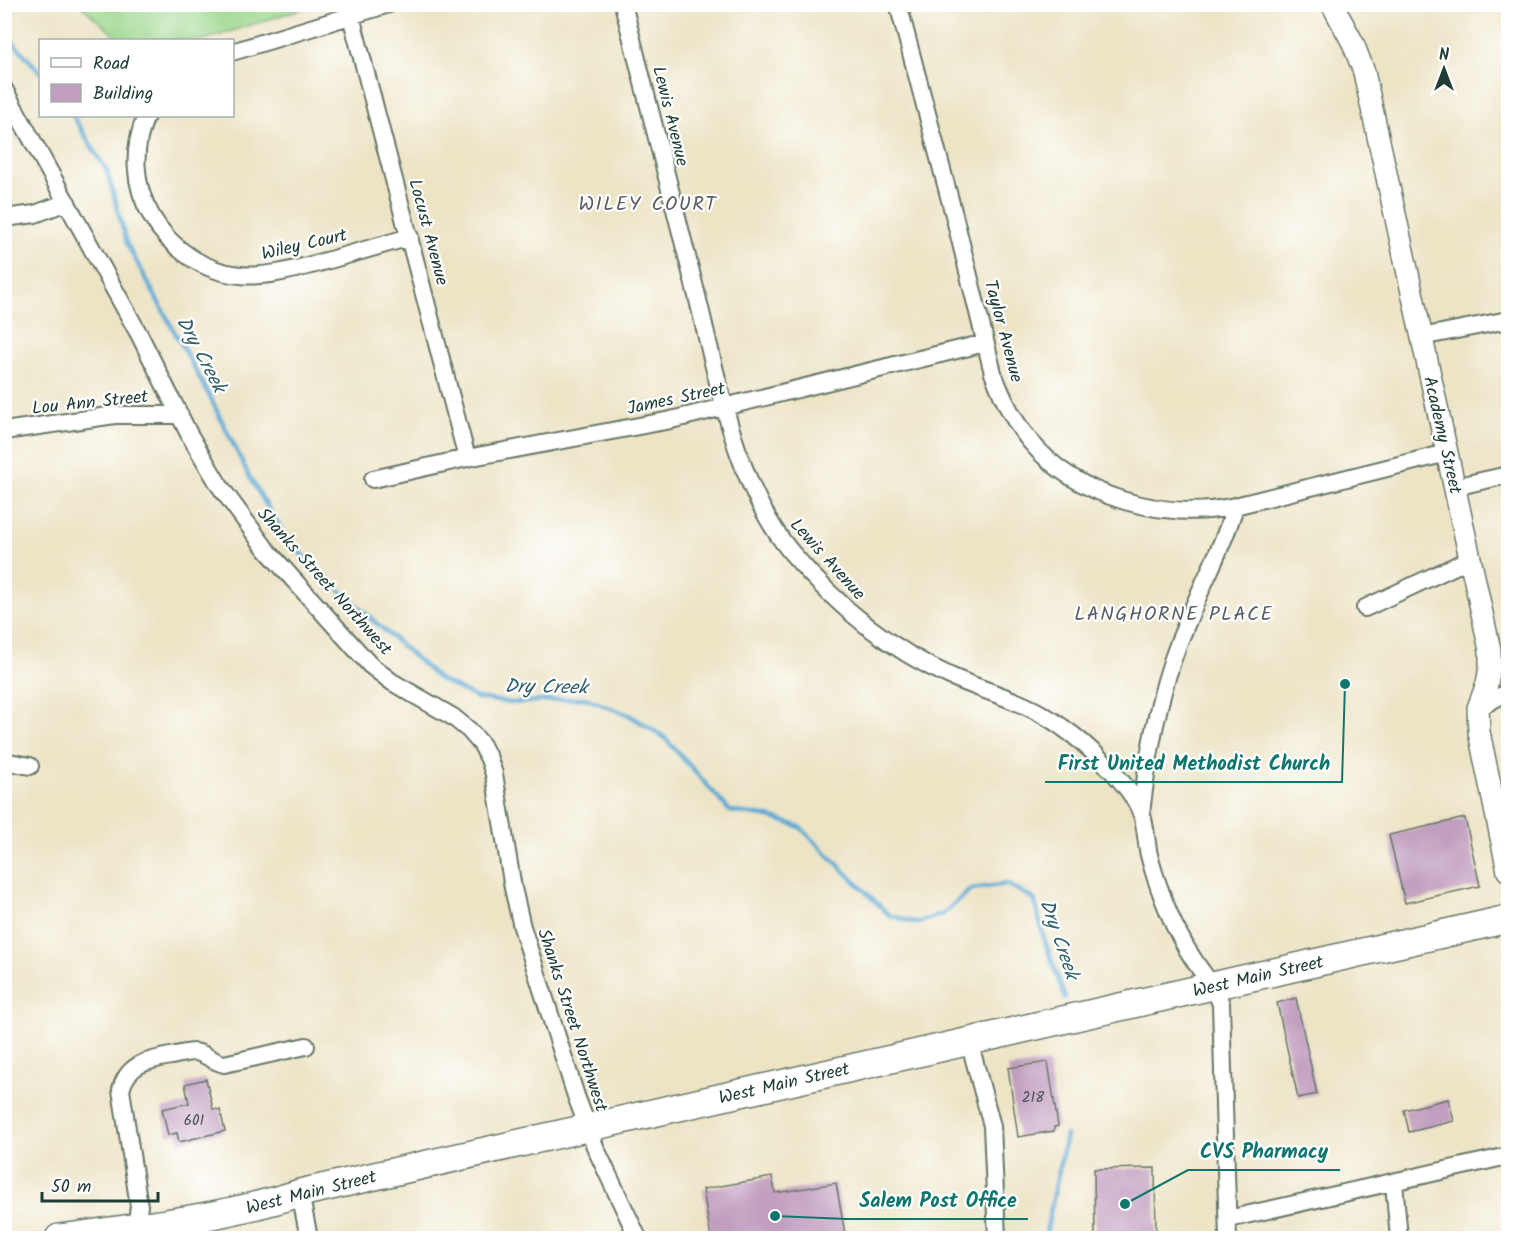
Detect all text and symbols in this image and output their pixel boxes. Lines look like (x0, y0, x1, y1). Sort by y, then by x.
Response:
legend (39, 39, 234, 117)
north arrow (1414, 39, 1474, 99)
text: N (1439, 43, 1449, 68)
text: Road (93, 50, 130, 79)
street label: Lewis Avenue (643, 63, 696, 169)
text: Building (93, 80, 153, 109)
street label: Locust Avenue (399, 176, 456, 289)
district label: WILEY COURT (578, 189, 718, 221)
street label: Wiley Court (259, 221, 351, 269)
street label: Taylor Avenue (975, 277, 1030, 386)
water label: Dry Creek (167, 311, 235, 401)
street label: Academy Street (1414, 374, 1469, 498)
street label: James Street (624, 375, 729, 424)
street label: Lou Ann Street (31, 383, 151, 424)
street label: Shanks Street Northwest (249, 501, 399, 664)
street label: Lewis Avenue (782, 512, 872, 608)
district label: LANGHORNE PLACE (1074, 599, 1274, 631)
water label: Dry Creek (504, 671, 590, 705)
callout: First United Methodist Church (1045, 744, 1342, 782)
text: First United Methodist Church (1058, 749, 1330, 781)
water label: Dry Creek (1029, 895, 1088, 987)
street label: Shanks Street Northwest (528, 925, 615, 1117)
street label: West Main Street (1190, 948, 1328, 1007)
street label: West Main Street (716, 1055, 854, 1114)
house number: 218 (1022, 1086, 1045, 1110)
house number: 601 (184, 1109, 205, 1133)
callout: CVS Pharmacy (1188, 1132, 1340, 1170)
text: CVS Pharmacy (1200, 1137, 1329, 1169)
street label: West Main Street (243, 1163, 381, 1224)
scale bar (42, 1165, 158, 1203)
text: 50 m (51, 1173, 91, 1202)
callout: Salem Post Office (847, 1181, 1028, 1219)
text: Salem Post Office (859, 1186, 1017, 1218)

